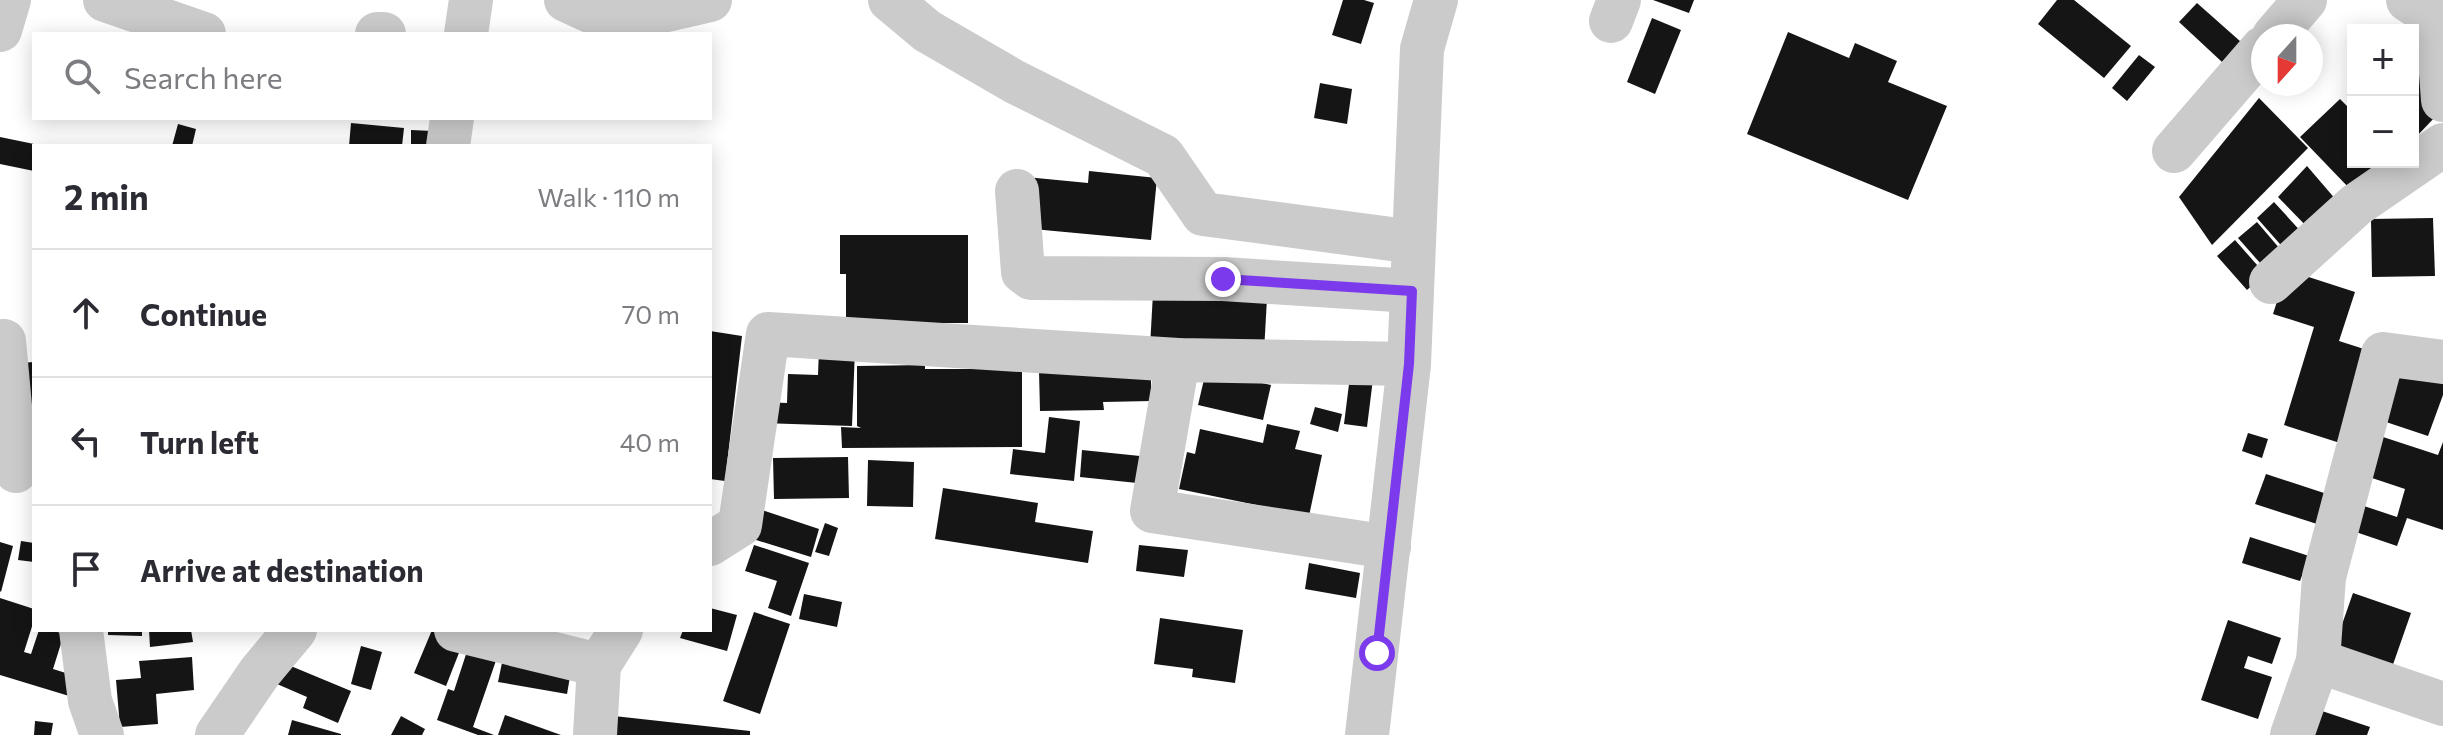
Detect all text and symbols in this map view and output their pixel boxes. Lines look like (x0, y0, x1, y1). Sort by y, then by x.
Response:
north arrow (2251, 24, 2323, 96)
map controls (2347, 24, 2419, 168)
button: + (2347, 24, 2419, 96)
search box (32, 32, 712, 120)
icon: search (60, 54, 104, 98)
text: Search here (124, 58, 283, 95)
button: − (2347, 96, 2419, 168)
text: 2 min (64, 175, 149, 217)
text: Walk · 110 m (538, 181, 680, 212)
route end (1205, 261, 1241, 297)
icon: ahead (64, 291, 108, 335)
text: Continue (140, 295, 267, 332)
text: 70 m (622, 298, 680, 329)
icon: left (64, 419, 108, 463)
text: Turn left (140, 423, 259, 460)
text: 40 m (620, 426, 680, 457)
icon: arrive (64, 547, 108, 591)
text: Arrive at destination (140, 551, 424, 588)
route start (1359, 635, 1395, 671)

